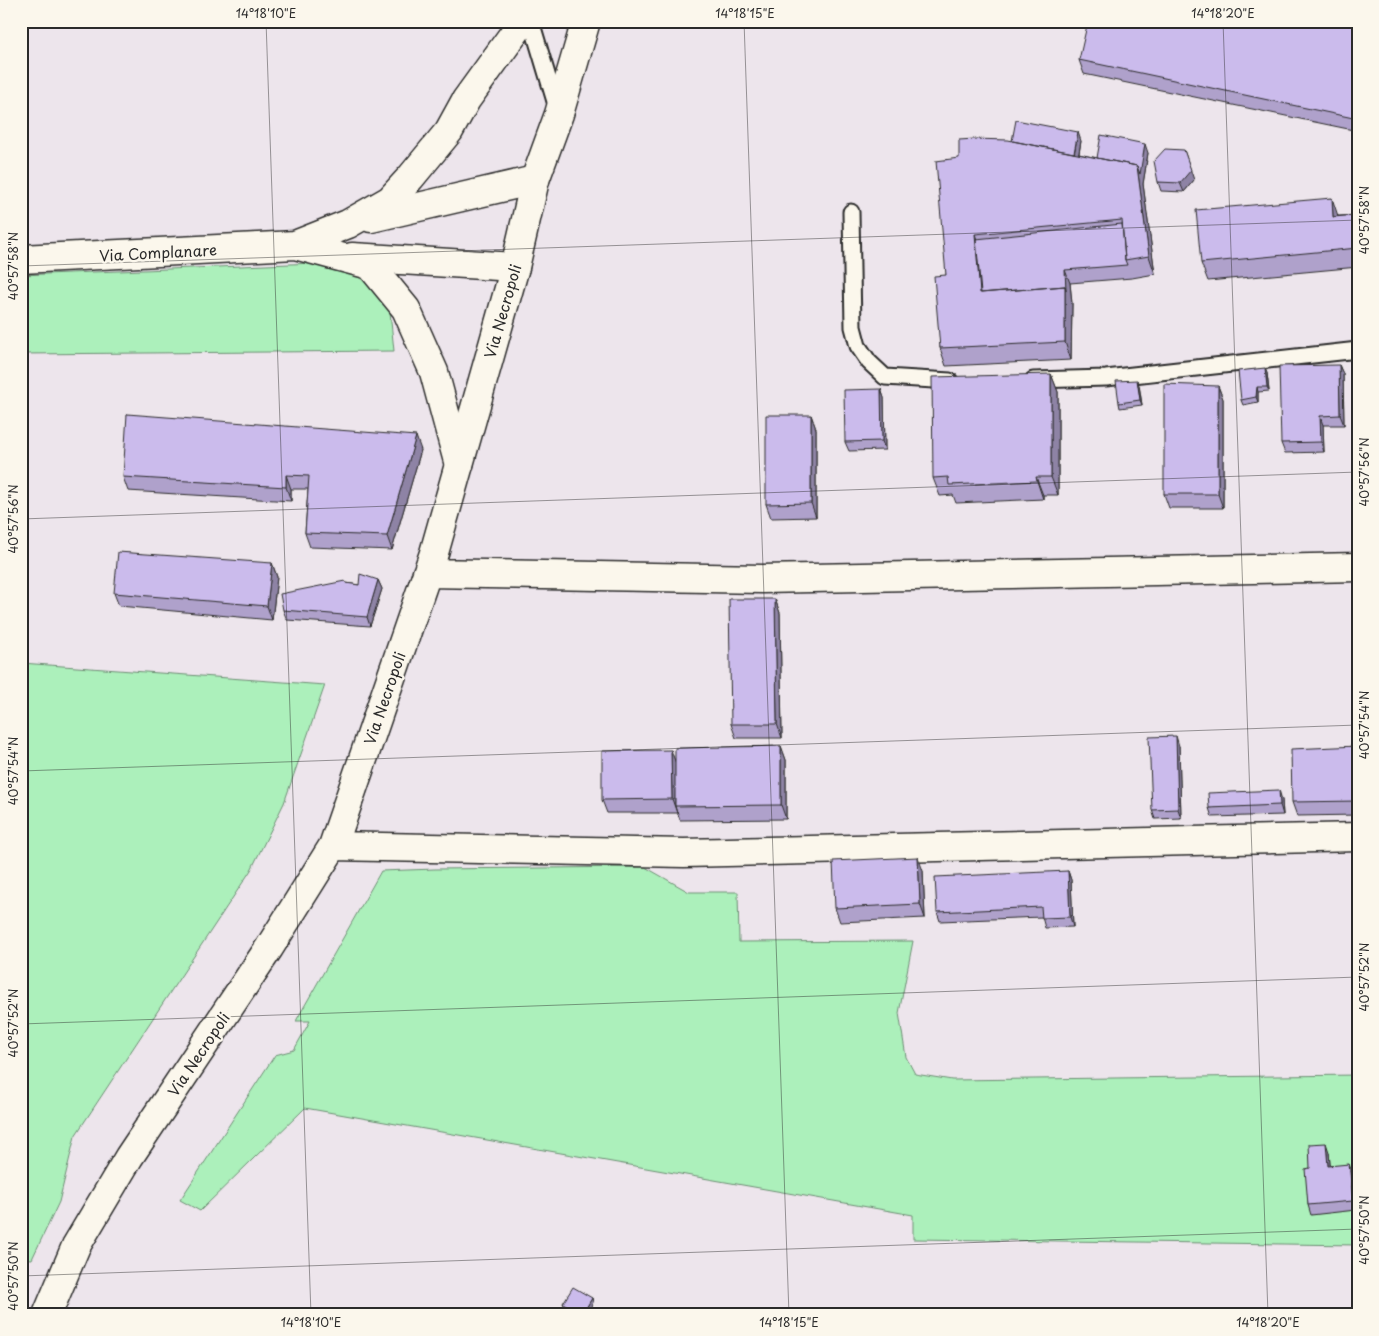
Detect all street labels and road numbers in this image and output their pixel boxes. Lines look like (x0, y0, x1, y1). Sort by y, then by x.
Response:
street label: Via Complanare (99, 237, 217, 267)
street label: Via Necropoli (478, 261, 526, 361)
street label: Via Necropoli (357, 648, 411, 748)
street label: Via Necropoli (161, 1007, 235, 1101)

